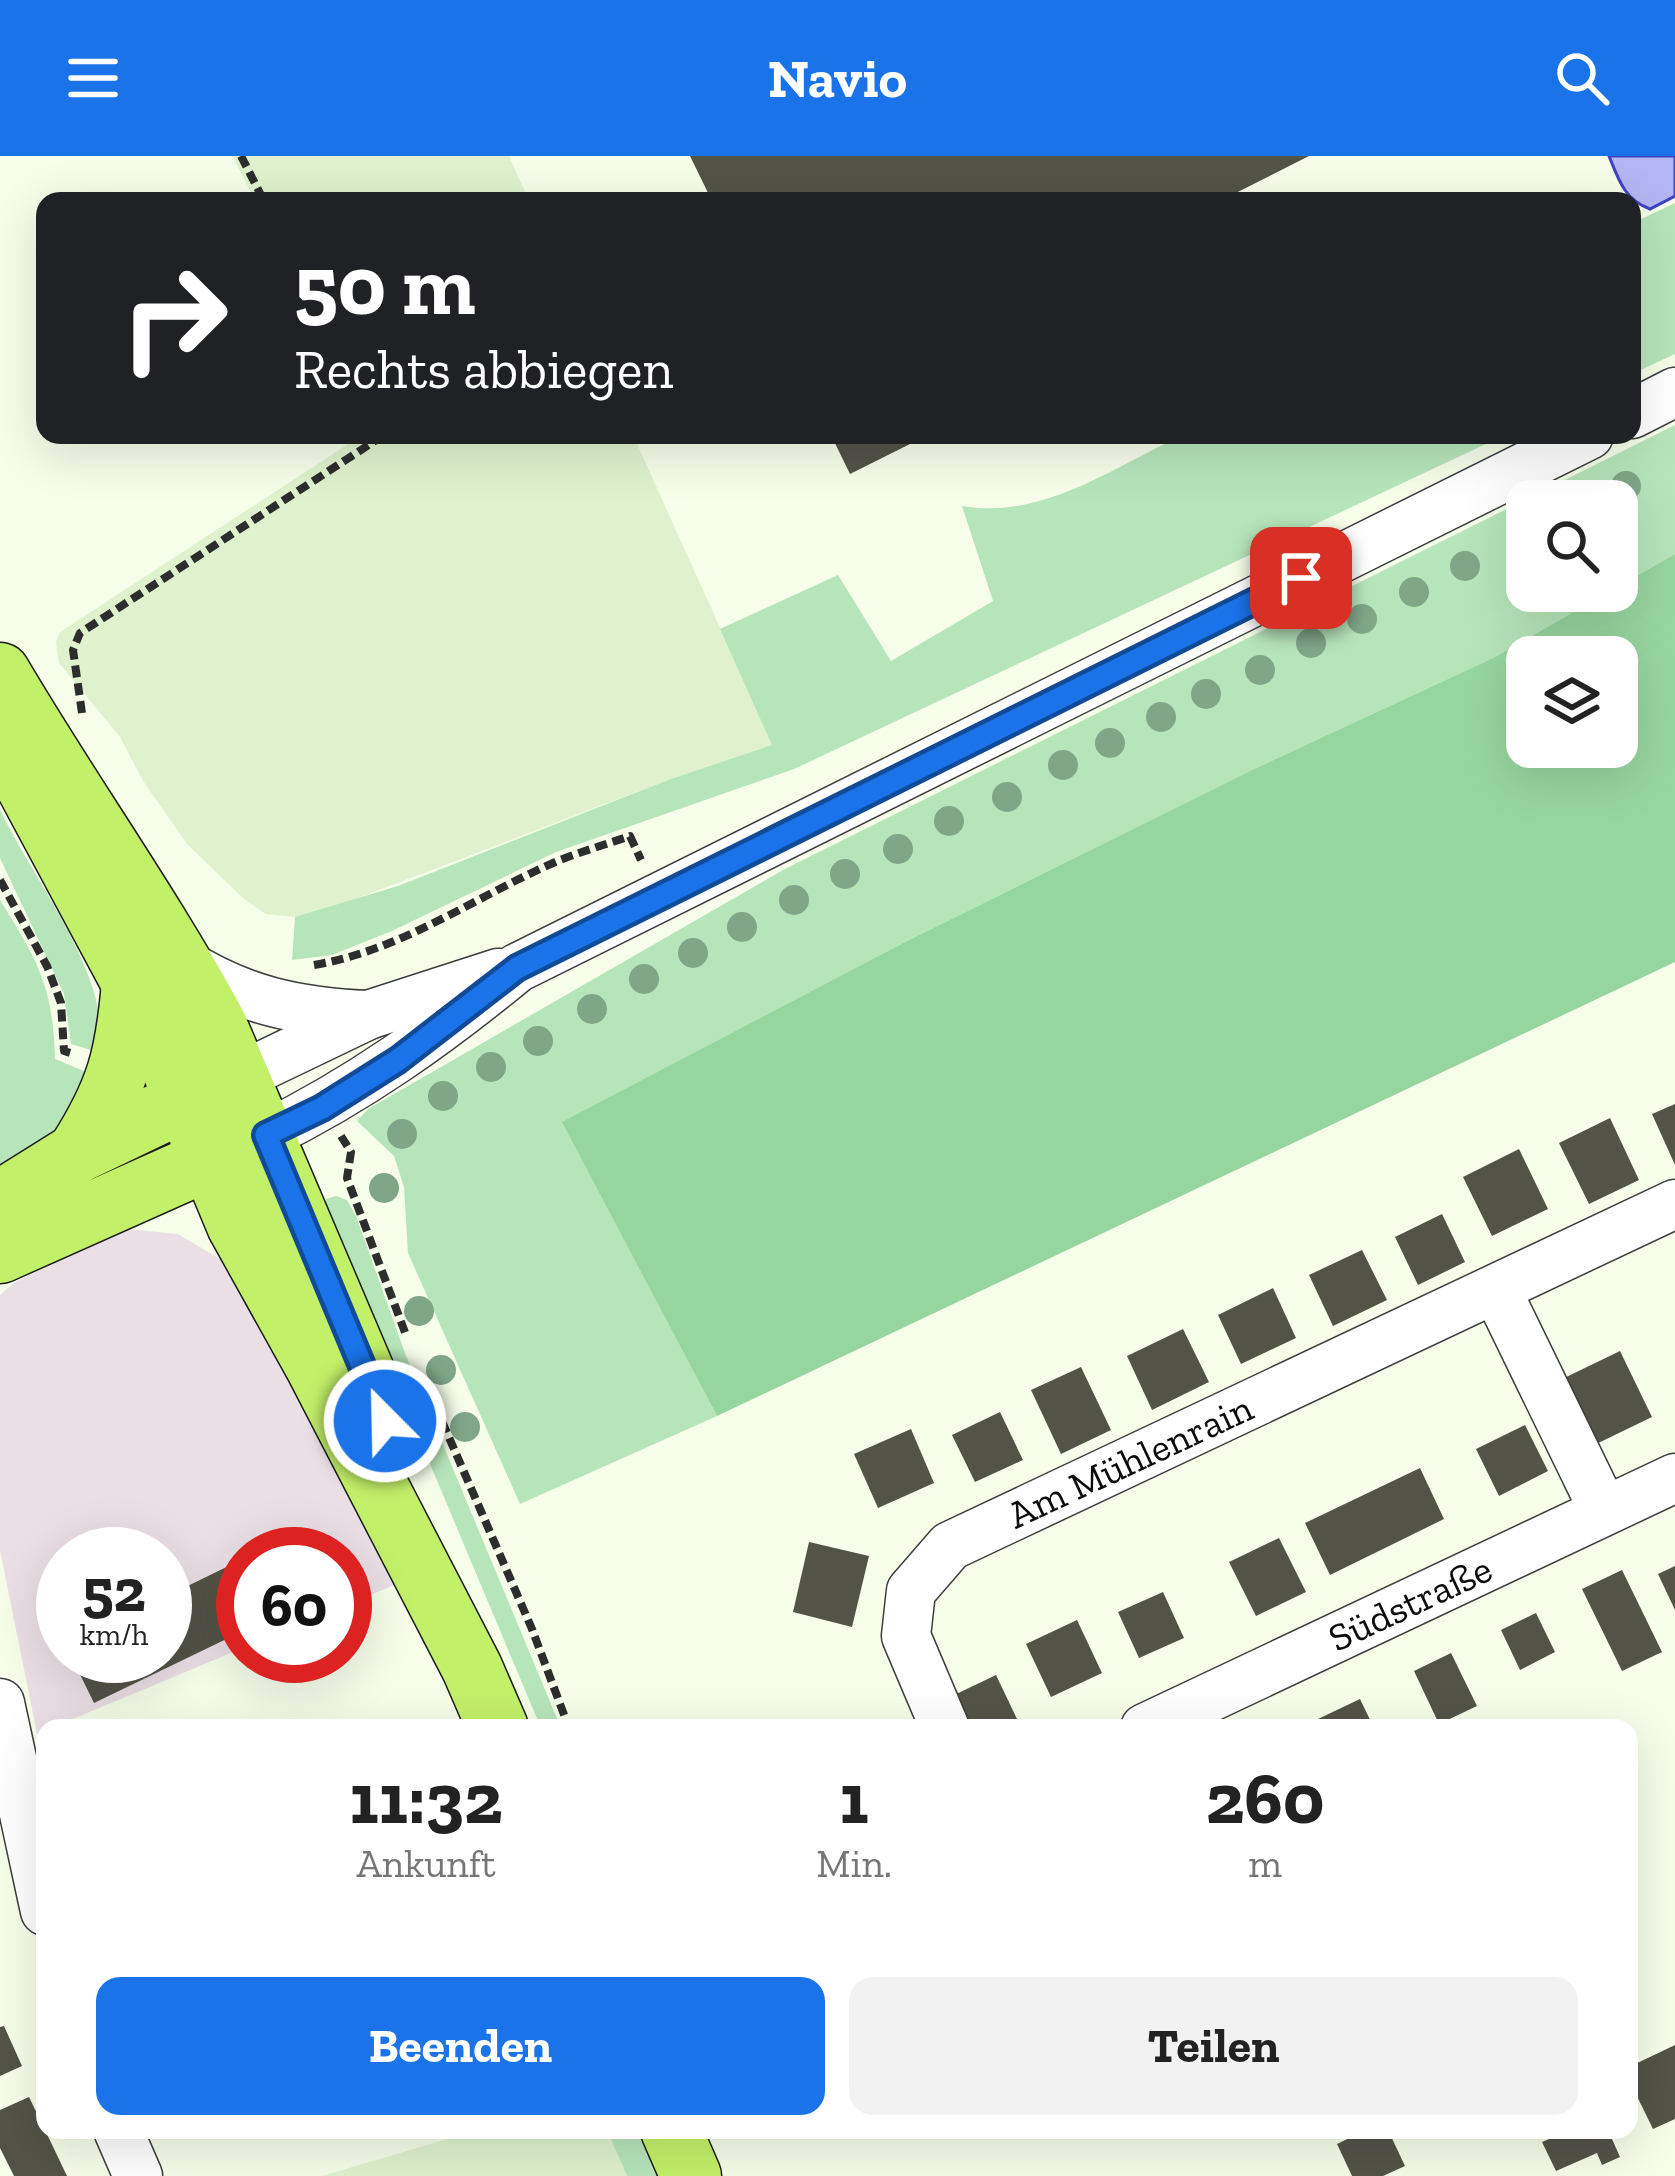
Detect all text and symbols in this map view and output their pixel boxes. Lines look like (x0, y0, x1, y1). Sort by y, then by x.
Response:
icon: menu (60, 45, 126, 111)
icon: search (1549, 45, 1615, 111)
text: Navio (768, 46, 907, 111)
text: 50 m (294, 235, 476, 336)
icon: right (96, 240, 252, 396)
text: Rechts abbiegen (294, 337, 673, 402)
map controls (1506, 480, 1638, 768)
button: search (1506, 480, 1638, 612)
pin (1250, 527, 1352, 629)
icon: arrive (1268, 545, 1334, 611)
button: layers (1506, 636, 1638, 768)
position arrow (322, 1358, 448, 1484)
street label: Am Mühlenrain (1000, 1384, 1260, 1538)
speed limit sign: 60 (216, 1527, 372, 1683)
street label: Südstraße (1321, 1545, 1499, 1661)
text: 52 (82, 1554, 146, 1626)
text: km/h (80, 1617, 148, 1653)
text: 11:32 (350, 1755, 503, 1841)
text: 1 (840, 1755, 869, 1841)
text: 260 (1206, 1755, 1324, 1841)
text: Ankunft (357, 1840, 496, 1887)
text: Min. (816, 1840, 892, 1887)
text: m (1248, 1840, 1282, 1887)
button: Beenden (96, 1977, 825, 2115)
button: Teilen (849, 1977, 1578, 2115)

